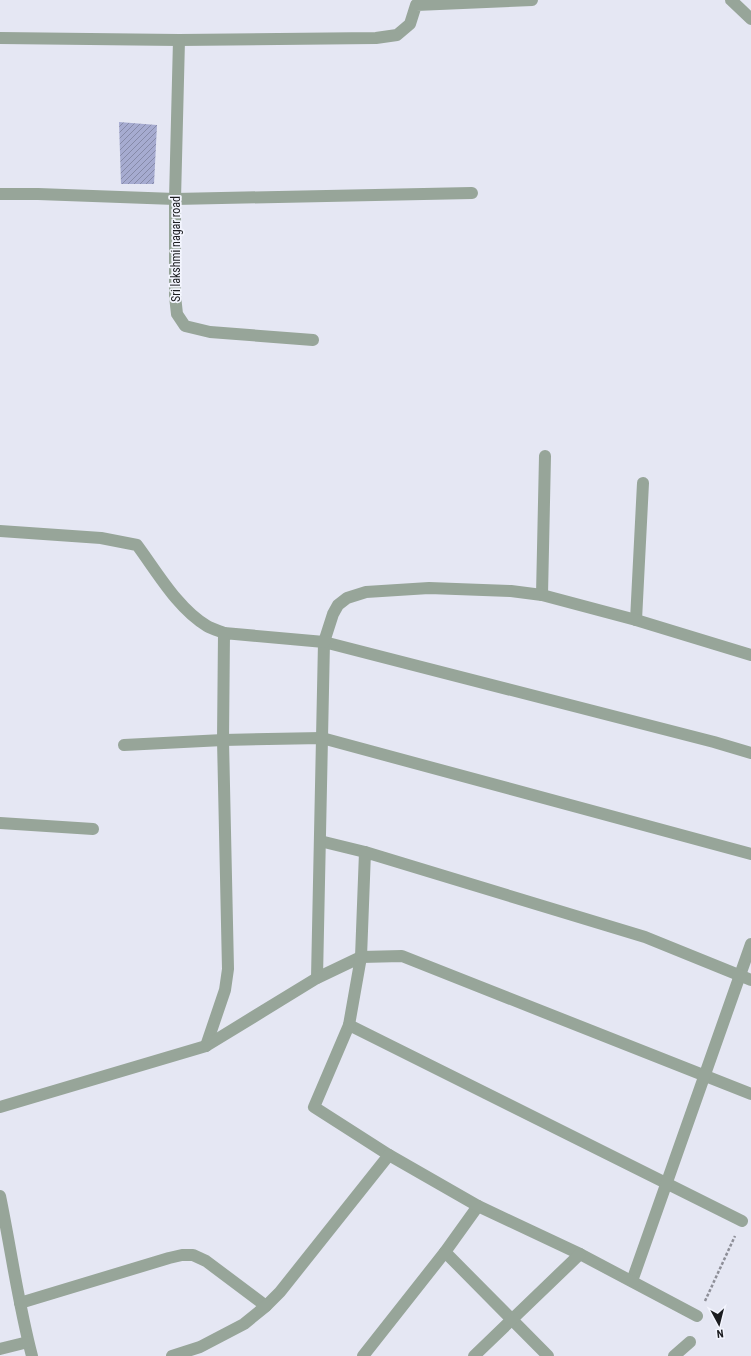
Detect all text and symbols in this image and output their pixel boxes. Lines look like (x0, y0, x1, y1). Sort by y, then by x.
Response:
street label: Sri lakshmi nagar road (169, 196, 183, 302)
north arrow (699, 1304, 739, 1344)
text: N (716, 1327, 724, 1340)

